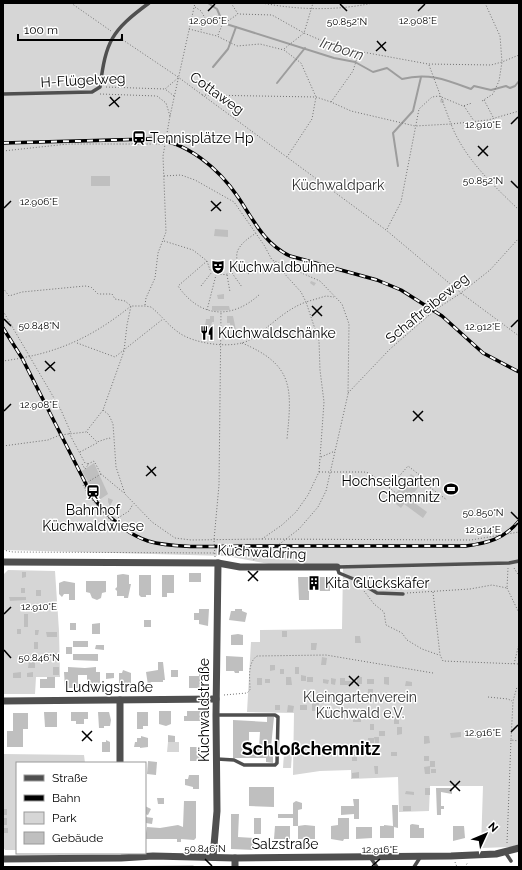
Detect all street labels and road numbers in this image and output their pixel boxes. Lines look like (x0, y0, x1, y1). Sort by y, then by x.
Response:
street label: Cottaweg (187, 68, 247, 118)
street label: H-Flügelweg (40, 70, 126, 90)
street label: Schaftreibeweg (382, 270, 472, 346)
street label: Küchwaldring (217, 542, 307, 562)
street label: Küchwaldstraße (196, 658, 212, 762)
street label: Ludwigstraße (65, 679, 153, 695)
street label: Salzstraße (252, 836, 318, 852)

